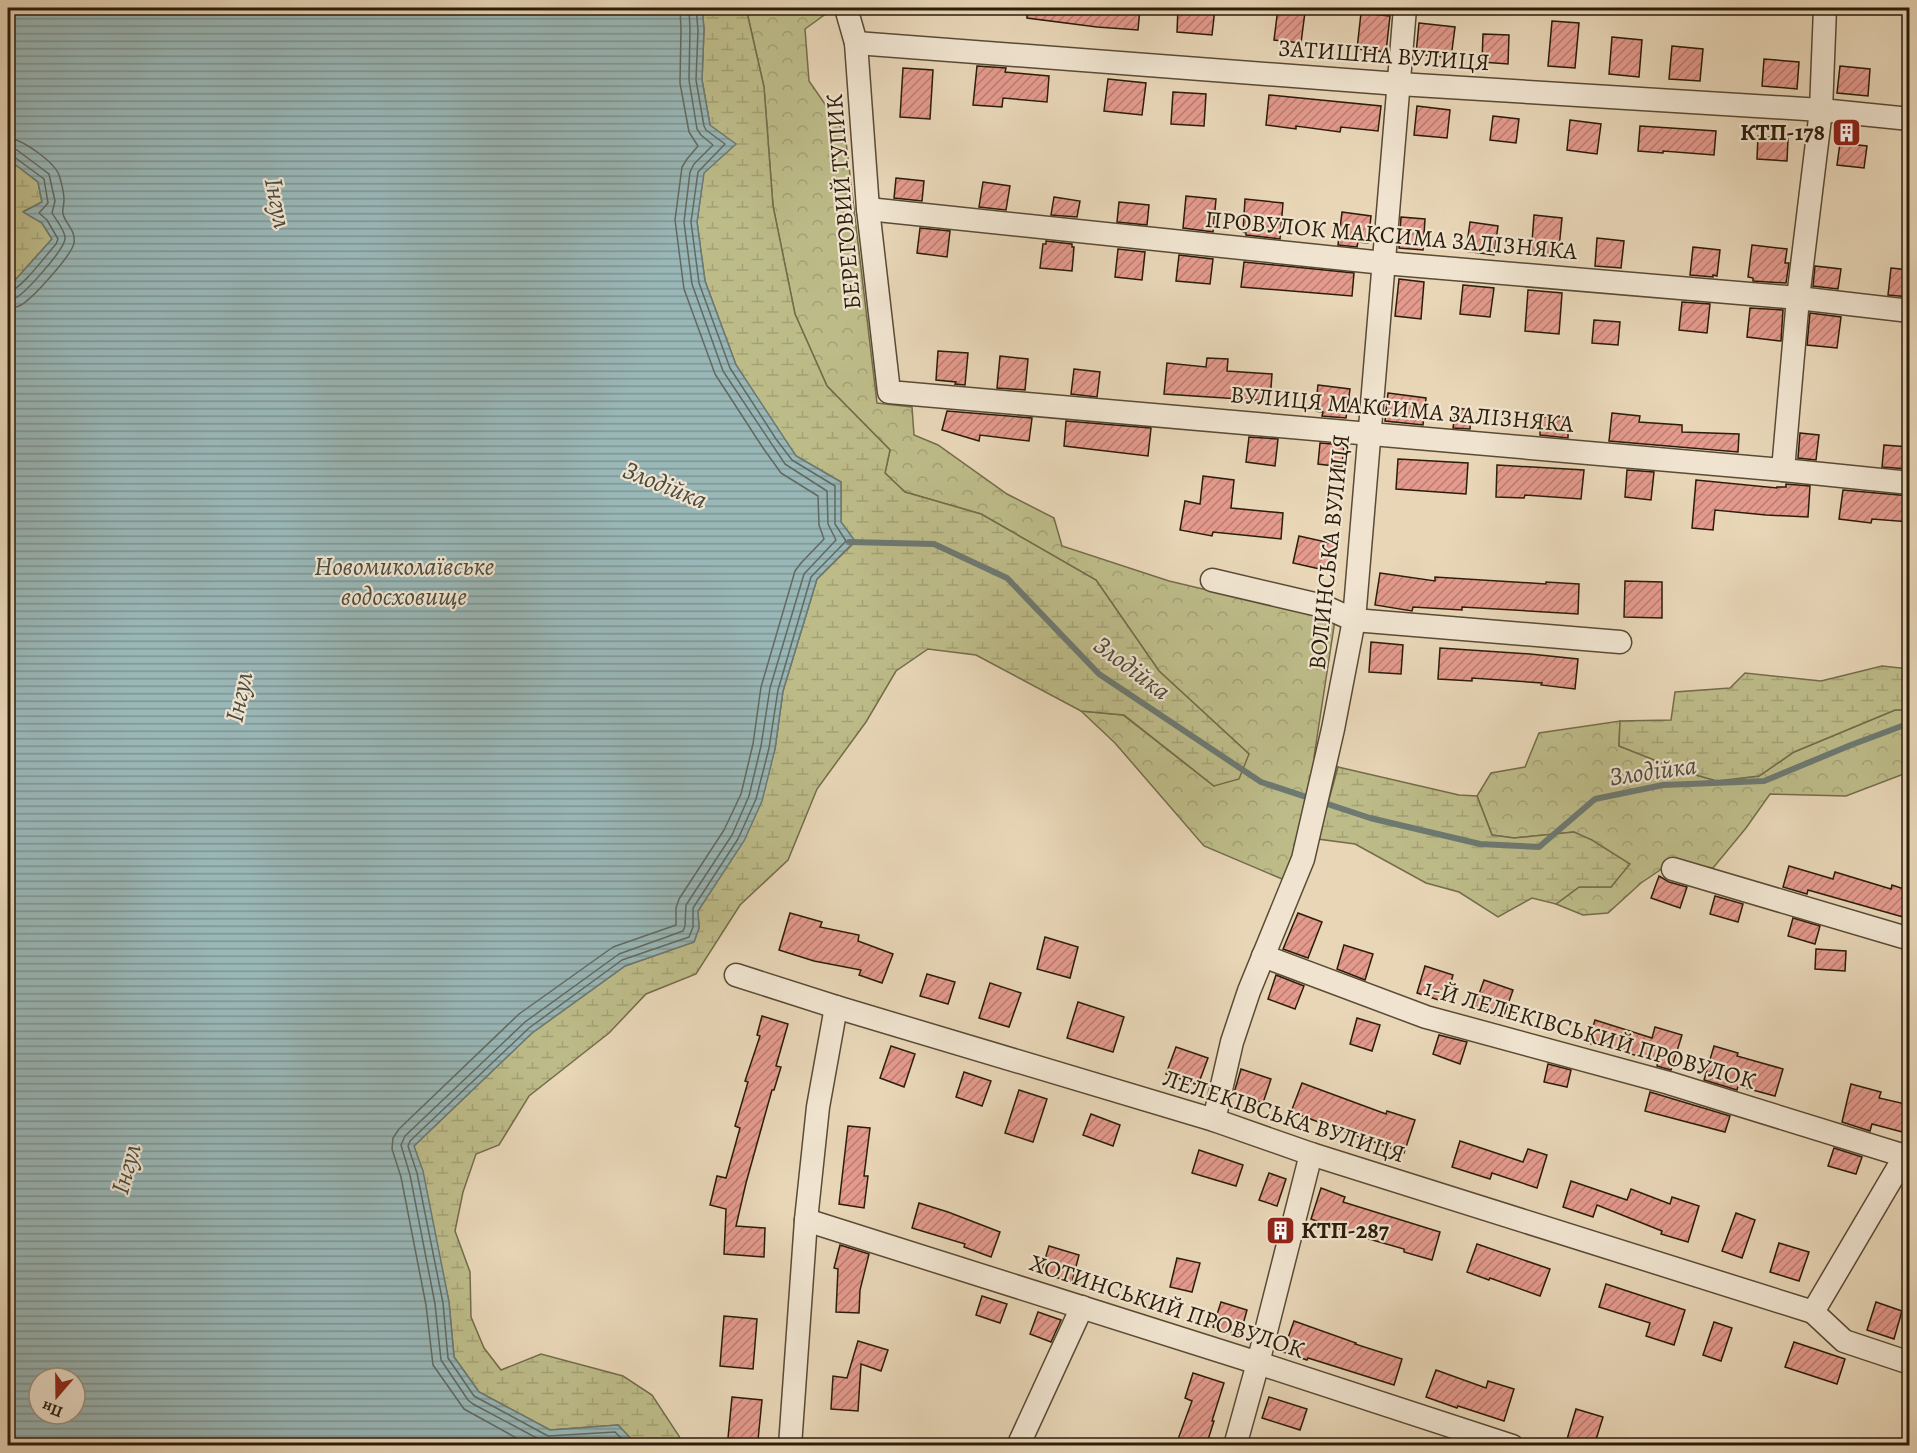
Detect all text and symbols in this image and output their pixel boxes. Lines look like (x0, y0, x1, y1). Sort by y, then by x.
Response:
street label: ЗАТИШНА ВУЛИЦЯ (1277, 32, 1491, 78)
street label: БЕРЕГОВИЙ ТУПИК (818, 92, 868, 311)
place label: КТП-178 (1740, 116, 1825, 148)
building icon: КТП-178 (1830, 116, 1862, 148)
water label: Інгул (256, 175, 300, 232)
street label: ПРОВУЛОК МАКСИМА ЗАЛІЗНЯКА (1203, 203, 1580, 267)
street label: ВУЛИЦЯ МАКСИМА ЗАЛІЗНЯКА (1229, 378, 1576, 440)
street label: ВОЛИНСЬКА ВУЛИЦЯ (1301, 433, 1357, 671)
water label: Злодійка (618, 452, 712, 518)
water label: Новомиколаївське водосховище (314, 549, 494, 614)
water label: Злодійка (1086, 627, 1178, 709)
water label: Інгул (217, 668, 262, 725)
water label: Злодійка (1607, 748, 1699, 794)
street label: 1-Й ЛЕЛЕКІВСЬКИЙ ПРОВУЛОК (1421, 971, 1760, 1097)
street label: ЛЕЛЕКІВСЬКА ВУЛИЦЯ (1159, 1062, 1409, 1170)
water label: Інгул (102, 1139, 150, 1198)
building icon: КТП-287 (1264, 1214, 1296, 1246)
place label: КТП-287 (1301, 1214, 1390, 1246)
street label: ХОТИНСЬКИЙ ПРОВУЛОК (1026, 1246, 1309, 1366)
north arrow (27, 1366, 87, 1426)
text: Пн (39, 1395, 66, 1423)

